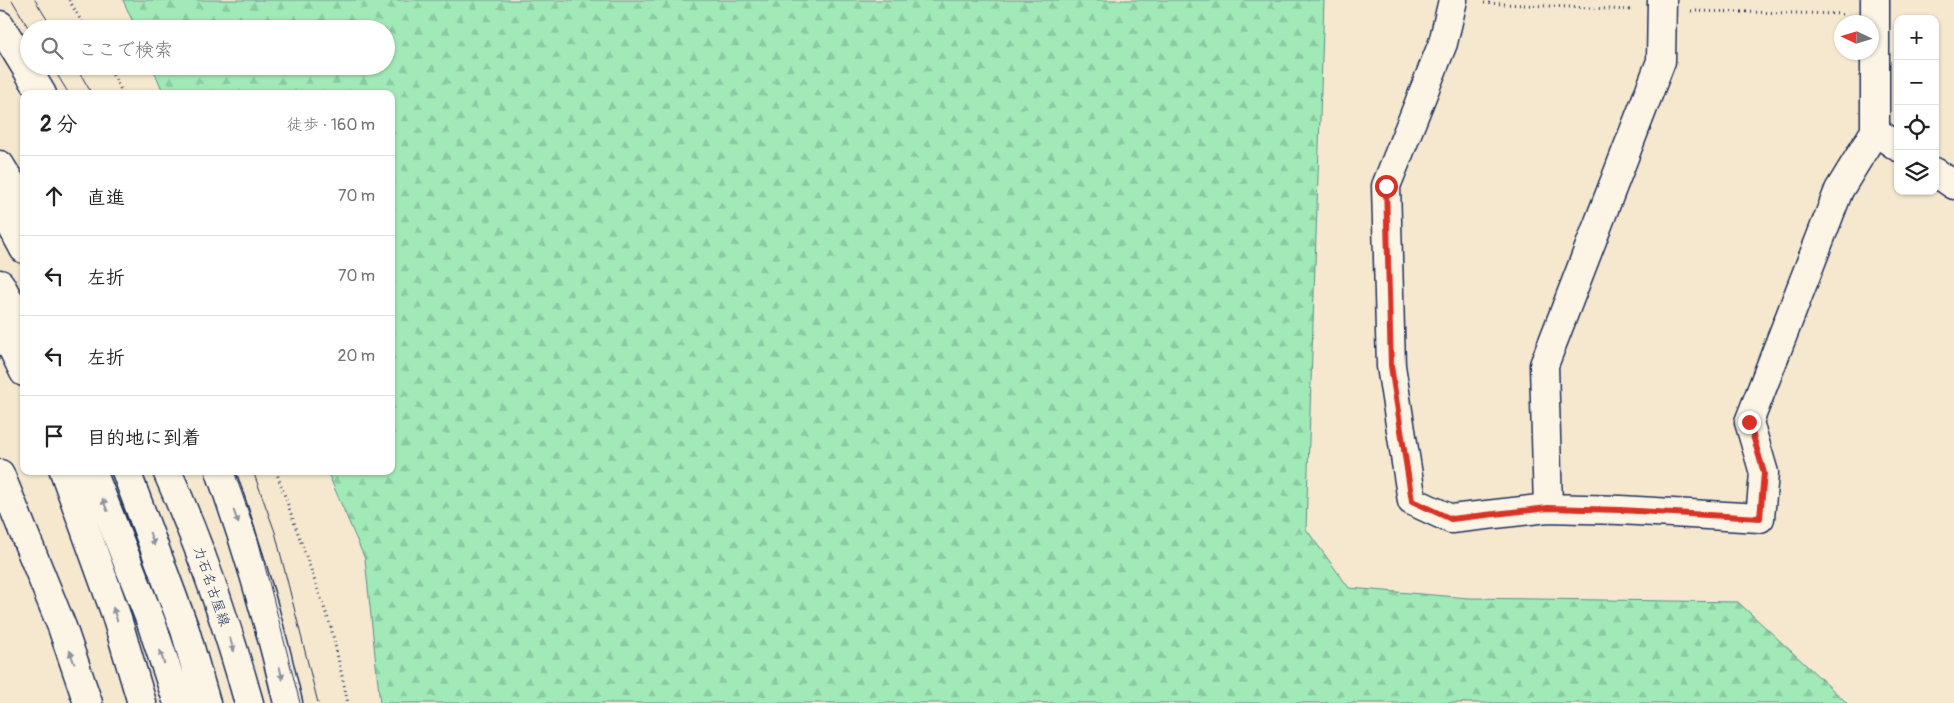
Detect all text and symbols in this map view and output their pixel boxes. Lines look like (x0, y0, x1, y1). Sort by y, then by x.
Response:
north arrow (1834, 15, 1879, 60)
map controls (1894, 15, 1939, 195)
button: + (1894, 15, 1939, 60)
search box (20, 20, 395, 75)
icon: search (38, 34, 66, 62)
text: ここで検索 (78, 38, 173, 62)
button: − (1894, 60, 1939, 105)
button: locate (1894, 105, 1939, 150)
text: 2 分 (40, 111, 77, 138)
text: 徒歩 · 160 m (287, 115, 375, 135)
button: layers (1894, 150, 1939, 195)
route start (1375, 175, 1398, 198)
icon: ahead (40, 182, 68, 210)
text: 直進 (87, 186, 125, 210)
text: 70 m (338, 186, 375, 206)
icon: left (40, 262, 68, 290)
text: 左折 (87, 266, 125, 290)
text: 70 m (338, 266, 375, 286)
icon: left (40, 342, 68, 370)
text: 左折 (87, 346, 125, 370)
text: 20 m (337, 346, 375, 366)
route end (1738, 411, 1761, 434)
icon: arrive (40, 422, 68, 450)
text: 目的地に到着 (87, 426, 201, 450)
one-way arrow (101, 497, 109, 512)
one-way arrow (232, 510, 240, 525)
one-way arrow (148, 532, 156, 547)
street label: 力石名古屋線 (190, 544, 233, 629)
one-way arrow (111, 606, 119, 621)
one-way arrow (228, 637, 236, 652)
one-way arrow (68, 649, 76, 664)
one-way arrow (158, 649, 166, 664)
one-way arrow (277, 666, 285, 681)

